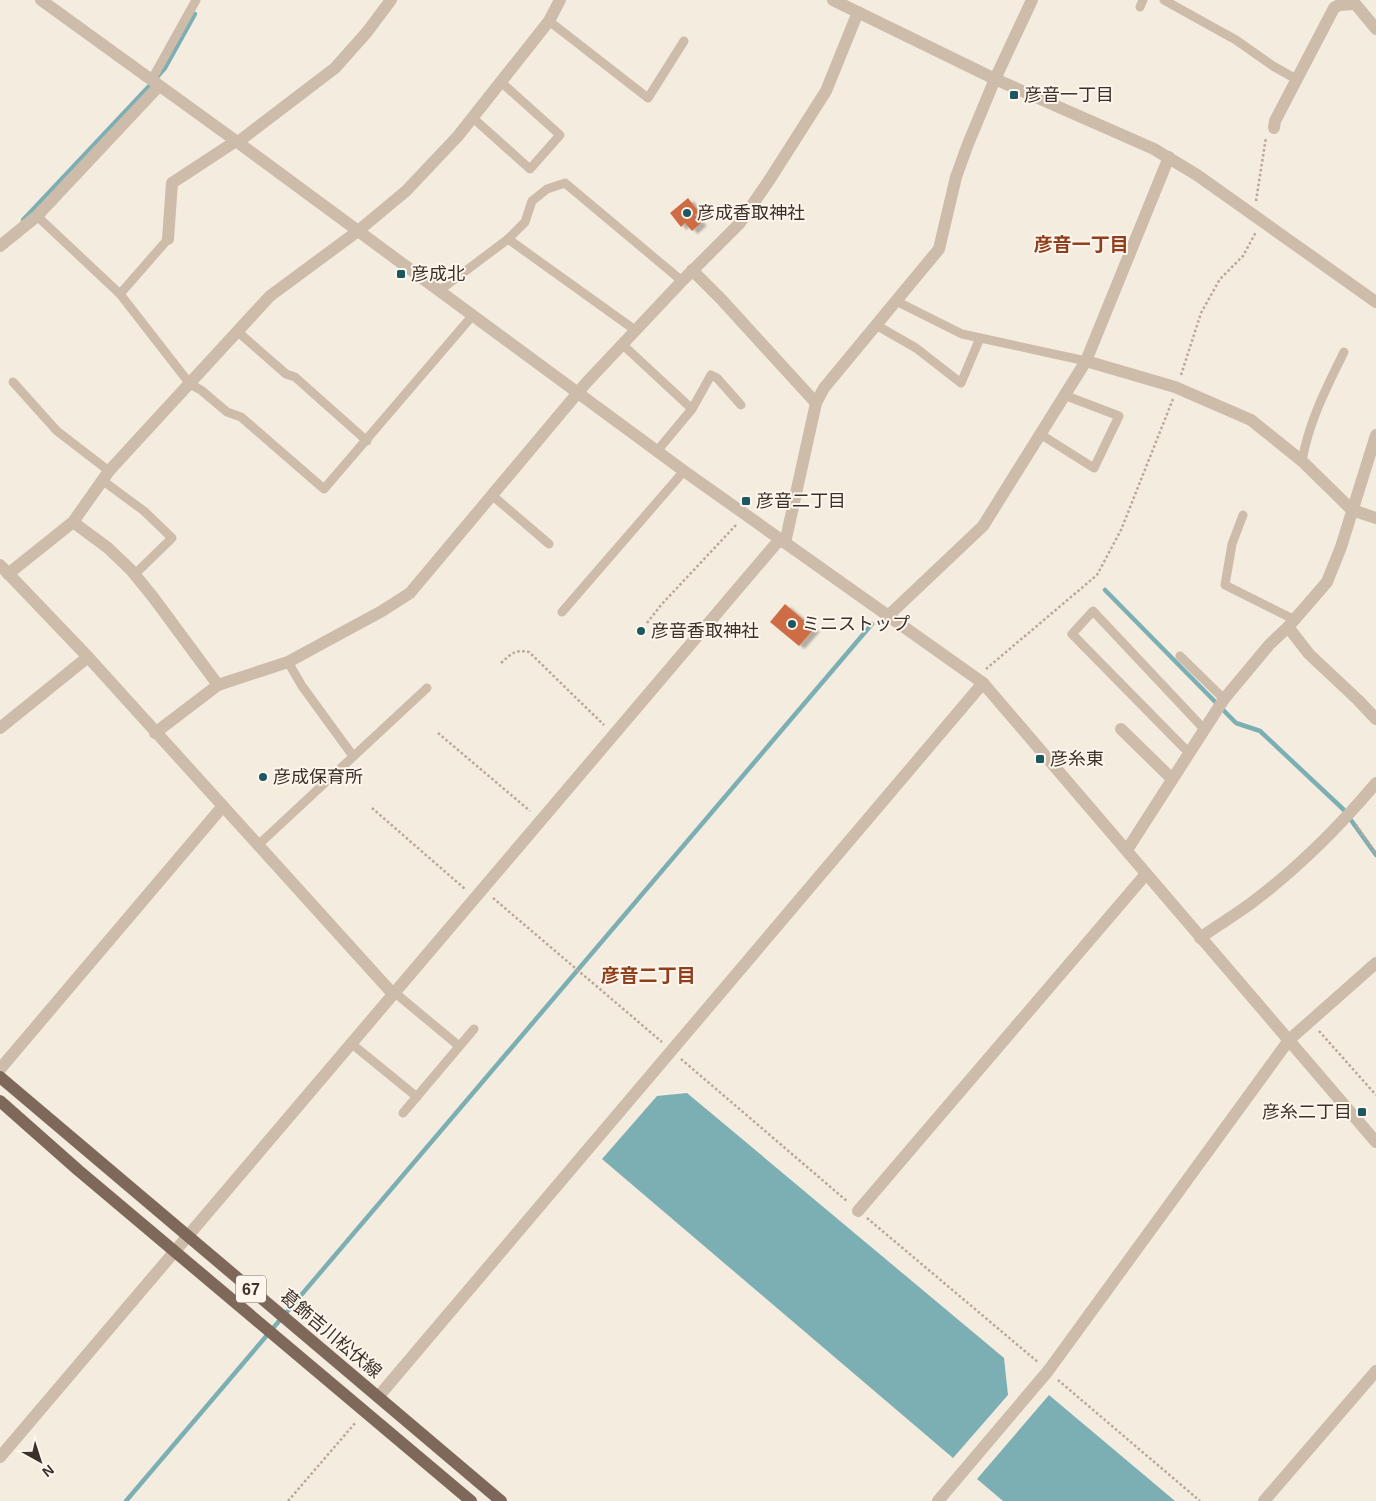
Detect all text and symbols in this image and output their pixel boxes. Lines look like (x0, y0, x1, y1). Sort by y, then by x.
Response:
place label: 彦音一丁目 (1024, 85, 1114, 105)
marker: 彦音一丁目 (1008, 89, 1020, 101)
place label: 彦成香取神社 (697, 203, 805, 223)
marker: 彦成香取神社 (681, 207, 693, 219)
district label: 彦音一丁目 (1033, 234, 1129, 255)
place label: 彦成北 (411, 264, 465, 284)
marker: 彦成北 (395, 268, 407, 280)
place label: 彦音二丁目 (756, 491, 846, 511)
marker: 彦音二丁目 (740, 495, 752, 507)
place label: ミニストップ (802, 614, 910, 634)
marker: ミニストップ (786, 618, 798, 630)
place label: 彦音香取神社 (651, 621, 759, 641)
marker: 彦音香取神社 (635, 625, 647, 637)
place label: 彦糸東 (1050, 749, 1104, 769)
marker: 彦糸東 (1034, 753, 1046, 765)
place label: 彦成保育所 (273, 767, 363, 787)
marker: 彦成保育所 (257, 771, 269, 783)
district label: 彦音二丁目 (600, 965, 696, 986)
place label: 彦糸二丁目 (1262, 1102, 1352, 1122)
marker: 彦糸二丁目 (1356, 1106, 1368, 1118)
road number: 67 (236, 1276, 266, 1302)
street label: 葛飾吉川松伏線 (276, 1286, 386, 1382)
north arrow (15, 1436, 65, 1486)
text: N (39, 1462, 57, 1481)

